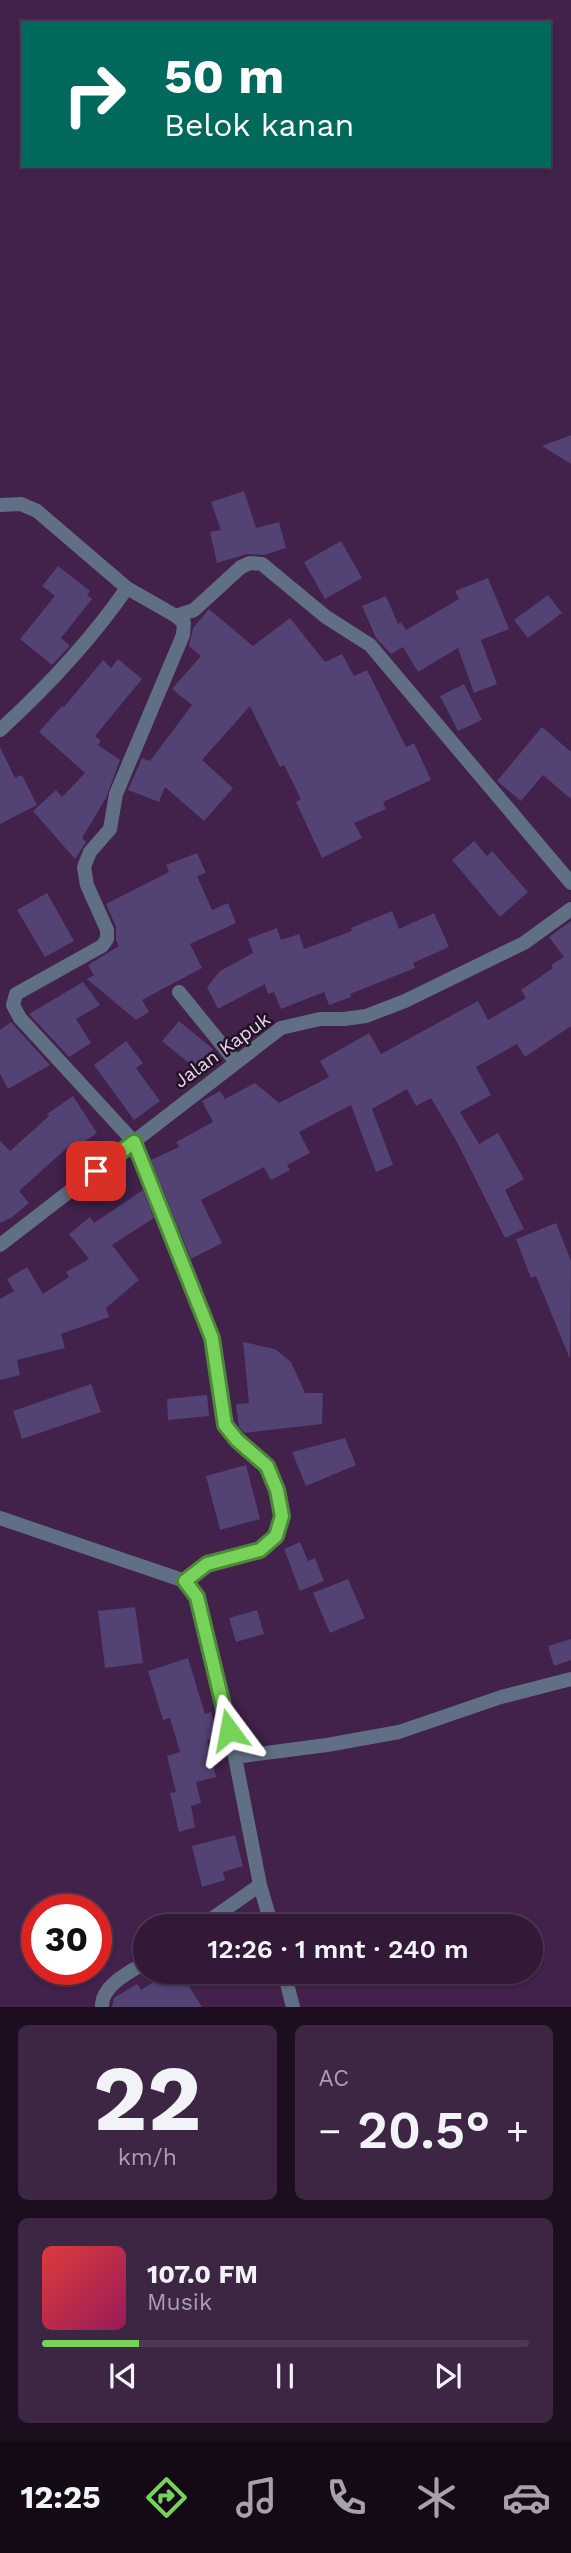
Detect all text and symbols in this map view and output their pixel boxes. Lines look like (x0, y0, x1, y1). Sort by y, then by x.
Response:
text: 50 m (164, 47, 284, 105)
icon: right (49, 49, 140, 140)
text: Belok kanan (164, 106, 354, 144)
street label: Jalan Kapuk (169, 1007, 275, 1093)
pin (66, 1141, 126, 1201)
icon: arrive (77, 1152, 115, 1190)
position arrow (192, 1693, 266, 1767)
speed limit sign: 30 (21, 1894, 112, 1985)
text: 12:26 · 1 mnt · 240 m (207, 1934, 469, 1964)
text: 22 (93, 2045, 201, 2152)
text: AC (319, 2065, 349, 2092)
text: 20.5° (357, 2100, 490, 2161)
text: − (319, 2109, 341, 2153)
text: + (506, 2109, 529, 2153)
text: km/h (118, 2144, 177, 2171)
text: 107.0 FM (147, 2259, 258, 2289)
text: Musik (147, 2289, 212, 2316)
icon: previous (104, 2357, 142, 2395)
icon: pause (266, 2357, 304, 2395)
icon: next (429, 2357, 467, 2395)
icon: directions (142, 2473, 191, 2522)
icon: music (232, 2473, 281, 2522)
icon: phone (322, 2473, 371, 2522)
icon: climate (412, 2473, 461, 2522)
icon: car (502, 2473, 551, 2522)
text: 12:25 (20, 2478, 101, 2516)

